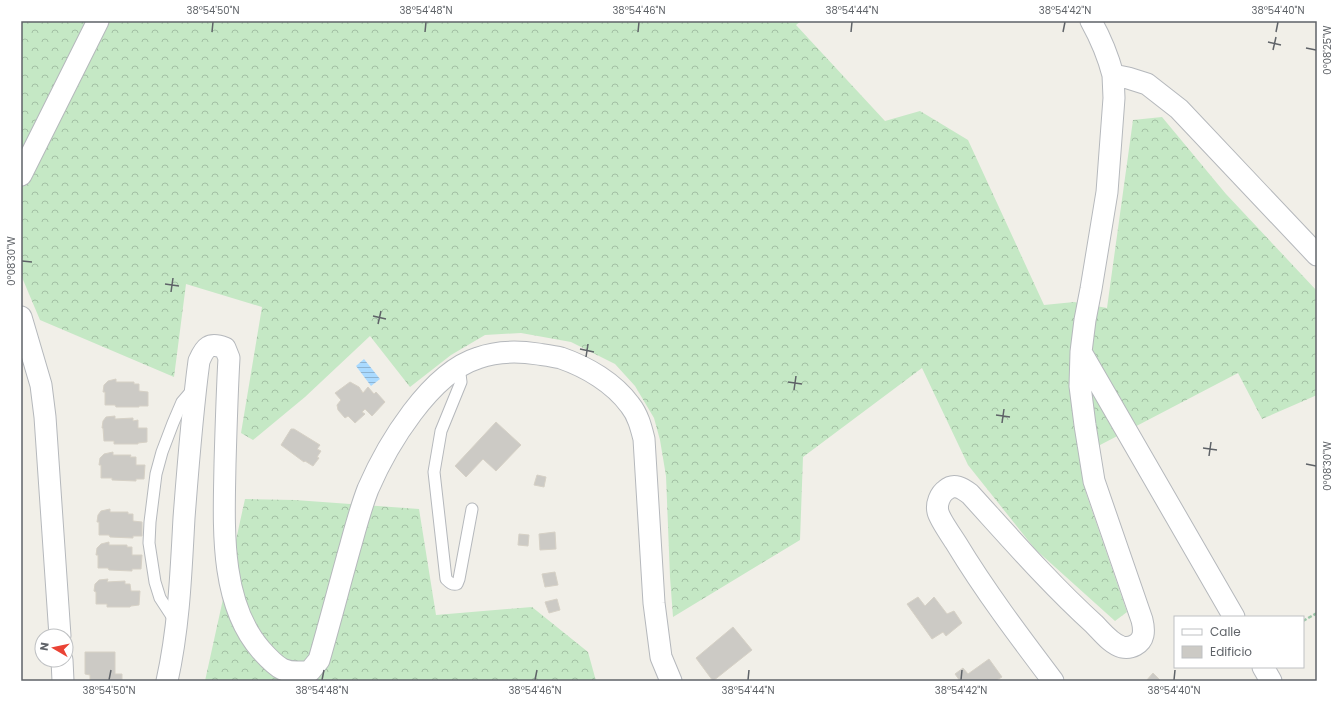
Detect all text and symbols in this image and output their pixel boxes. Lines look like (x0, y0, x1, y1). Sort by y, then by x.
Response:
text: 38°54'50"N (187, 3, 239, 18)
text: 38°54'48"N (399, 3, 453, 18)
text: 38°54'46"N (612, 3, 666, 18)
text: 38°54'44"N (826, 3, 879, 18)
text: 38°54'42"N (1039, 3, 1091, 18)
text: 38°54'40"N (1252, 3, 1304, 18)
text: 0°08'25"W (1320, 25, 1335, 75)
text: 0°08'30"W (4, 236, 19, 286)
text: 0°08'30"W (1320, 441, 1335, 491)
legend (1174, 616, 1304, 668)
text: Calle (1210, 623, 1241, 640)
north arrow (34, 628, 74, 668)
text: N (36, 641, 53, 652)
text: Edificio (1210, 643, 1252, 660)
text: 38°54'50"N (83, 683, 135, 698)
text: 38°54'48"N (295, 683, 349, 698)
text: 38°54'46"N (508, 683, 562, 698)
text: 38°54'44"N (722, 683, 775, 698)
text: 38°54'42"N (935, 683, 987, 698)
text: 38°54'40"N (1148, 683, 1200, 698)

